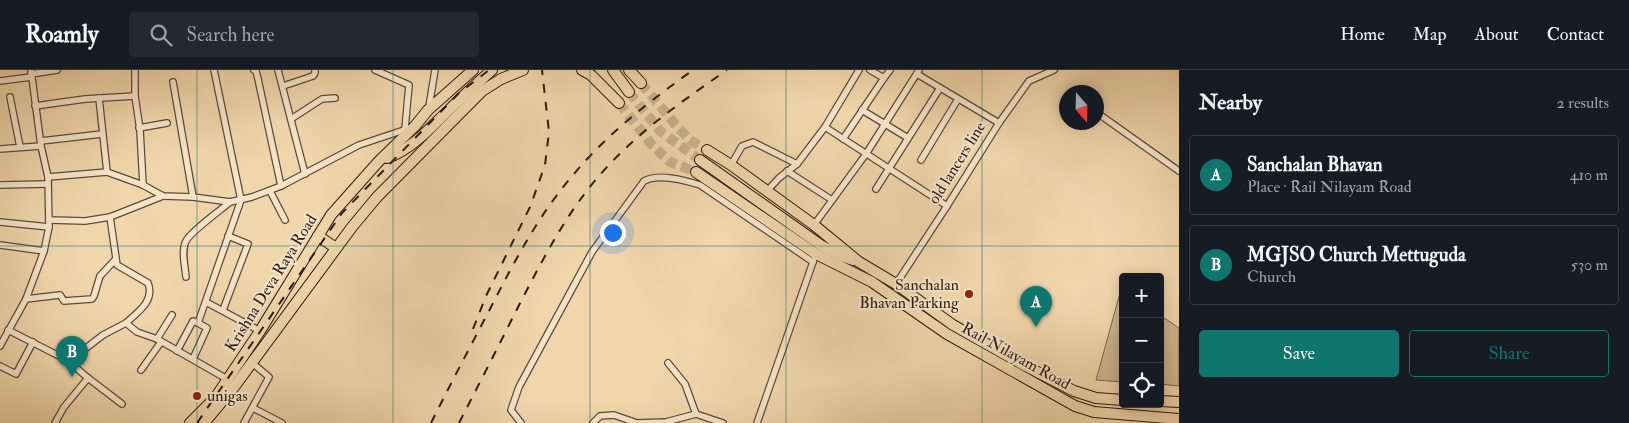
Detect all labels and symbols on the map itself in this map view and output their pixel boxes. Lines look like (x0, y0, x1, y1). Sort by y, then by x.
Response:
north arrow (1059, 85, 1104, 130)
street label: old lancers line (924, 118, 990, 208)
street label: Krishna Deva Raya Road (221, 211, 321, 355)
your location (600, 220, 626, 246)
place label: Sanchalan Bhavan Parking (859, 275, 960, 313)
pin: A (1020, 286, 1052, 327)
marker: Sanchalan Bhavan Parking (963, 288, 975, 300)
street label: Rail Nilayam Road (958, 318, 1074, 394)
pin: B (56, 336, 88, 377)
place label: unigas (207, 386, 248, 406)
marker: unigas (191, 390, 203, 402)

